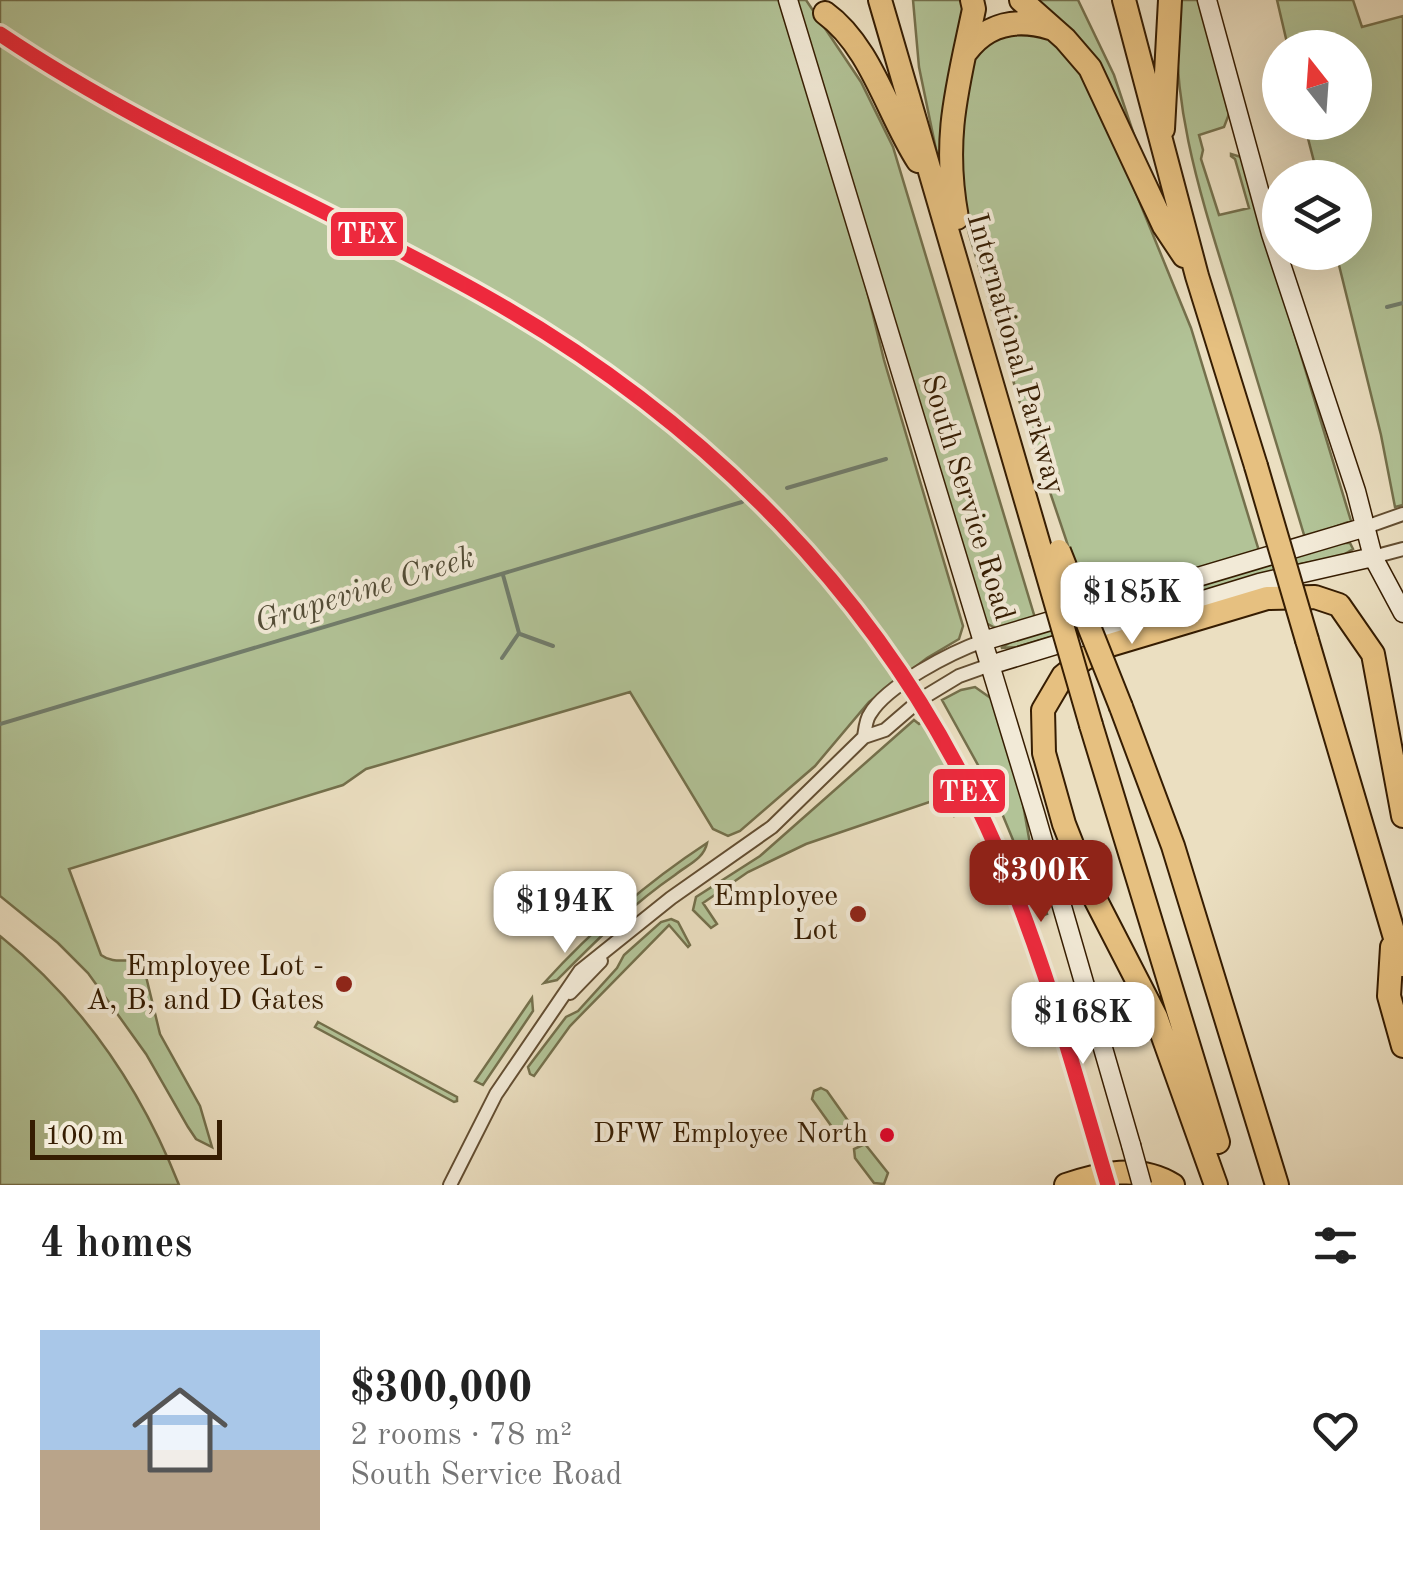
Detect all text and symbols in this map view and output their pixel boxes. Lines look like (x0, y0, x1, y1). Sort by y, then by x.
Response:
north arrow (1262, 30, 1372, 140)
map controls (1262, 30, 1372, 270)
button: layers (1262, 160, 1372, 270)
line badge: TEX (329, 210, 405, 258)
street label: International Parkway (960, 210, 1070, 498)
text: TEX (337, 222, 397, 250)
street label: South Service Road (915, 371, 1019, 625)
water label: Grapevine Creek (251, 542, 479, 640)
pin: $185K (1062, 562, 1202, 647)
text: $185K (1083, 578, 1181, 610)
line badge: TEX (931, 767, 1007, 815)
text: TEX (939, 780, 999, 808)
pin: $300K (971, 840, 1111, 925)
text: $300K (992, 856, 1090, 888)
pin: $194K (495, 871, 635, 956)
place label: Employee Lot (713, 882, 838, 946)
text: $194K (516, 887, 614, 919)
marker: Employee Lot (847, 903, 869, 925)
place label: Employee Lot - A, B, and D Gates (86, 952, 324, 1016)
marker: Employee Lot - A, B, and D Gates (333, 973, 355, 995)
pin: $168K (1013, 982, 1153, 1067)
text: $168K (1034, 998, 1132, 1030)
scale bar (30, 1115, 222, 1160)
place label: DFW Employee North (593, 1121, 868, 1149)
text: 100 m (45, 1123, 124, 1151)
marker: DFW Employee North (877, 1125, 897, 1145)
icon: filters (1308, 1218, 1363, 1273)
text: 4 homes (40, 1224, 192, 1266)
text: $300,000 (350, 1369, 532, 1411)
icon: home (120, 1370, 240, 1490)
icon: heart (1308, 1403, 1363, 1458)
text: 2 rooms · 78 m² (350, 1420, 572, 1452)
text: South Service Road (350, 1460, 623, 1492)

